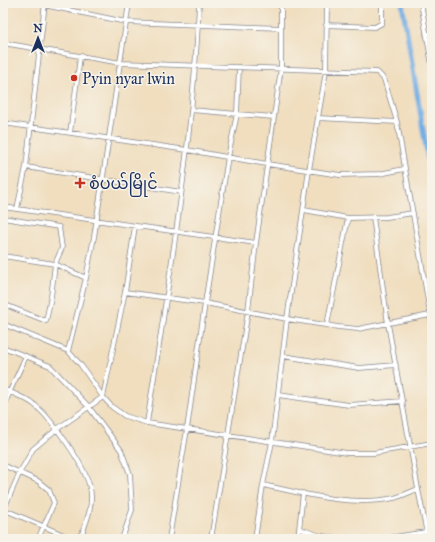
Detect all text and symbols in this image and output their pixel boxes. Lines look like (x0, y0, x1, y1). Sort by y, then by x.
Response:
north arrow (18, 18, 58, 58)
text: N (33, 22, 43, 35)
place label: Pyin nyar lwin (82, 69, 175, 88)
marker: Pyin nyar lwin (69, 73, 79, 83)
place label: စံပယ်မြိုင် (89, 172, 158, 197)
marker: စံပယ်မြိုင် (74, 177, 86, 189)

